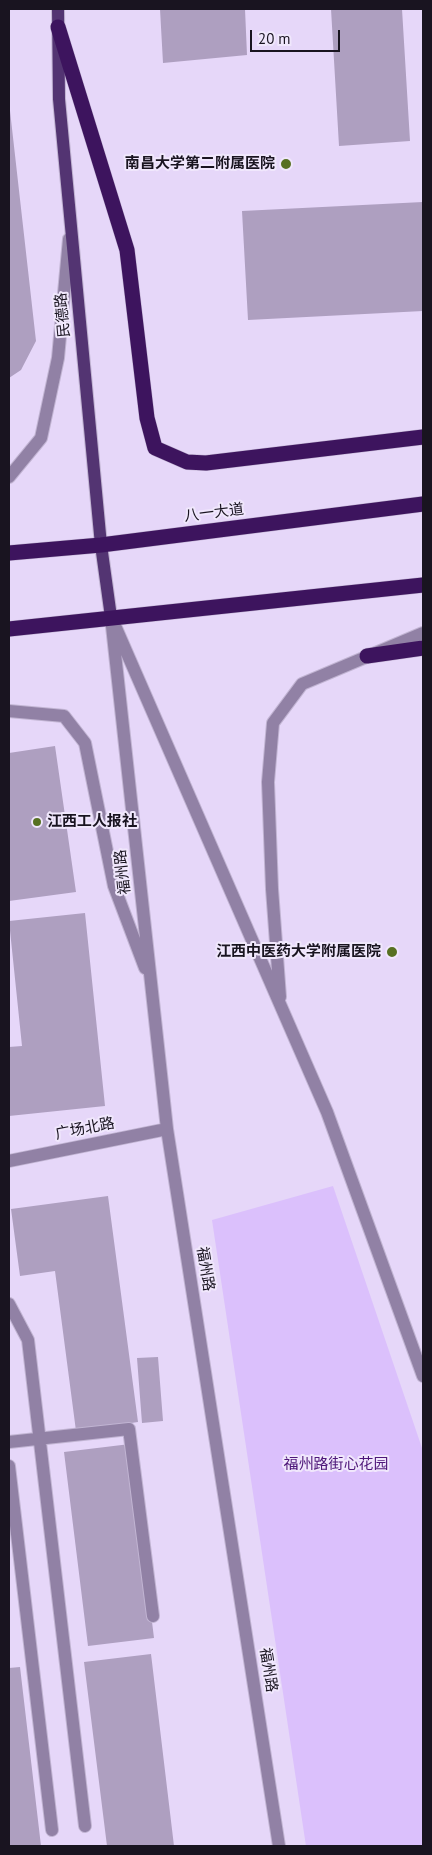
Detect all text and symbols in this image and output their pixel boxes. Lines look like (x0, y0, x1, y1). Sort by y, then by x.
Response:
scale bar (252, 20, 342, 52)
text: 20 m (258, 29, 291, 48)
place label: 南昌大学第二附属医院 (125, 155, 275, 173)
marker: 南昌大学第二附属医院 (279, 157, 293, 171)
street label: 民德路 (52, 292, 74, 338)
street label: 八一大道 (183, 500, 245, 526)
place label: 江西工人报社 (47, 813, 137, 831)
marker: 江西工人报社 (31, 816, 43, 828)
street label: 福州路 (112, 849, 134, 895)
place label: 江西中医药大学附属医院 (216, 943, 381, 961)
marker: 江西中医药大学附属医院 (385, 945, 399, 959)
street label: 广场北路 (54, 1114, 116, 1144)
street label: 福州路 (193, 1245, 217, 1293)
park label: 福州路街心花园 (284, 1456, 388, 1474)
street label: 福州路 (256, 1646, 280, 1694)

